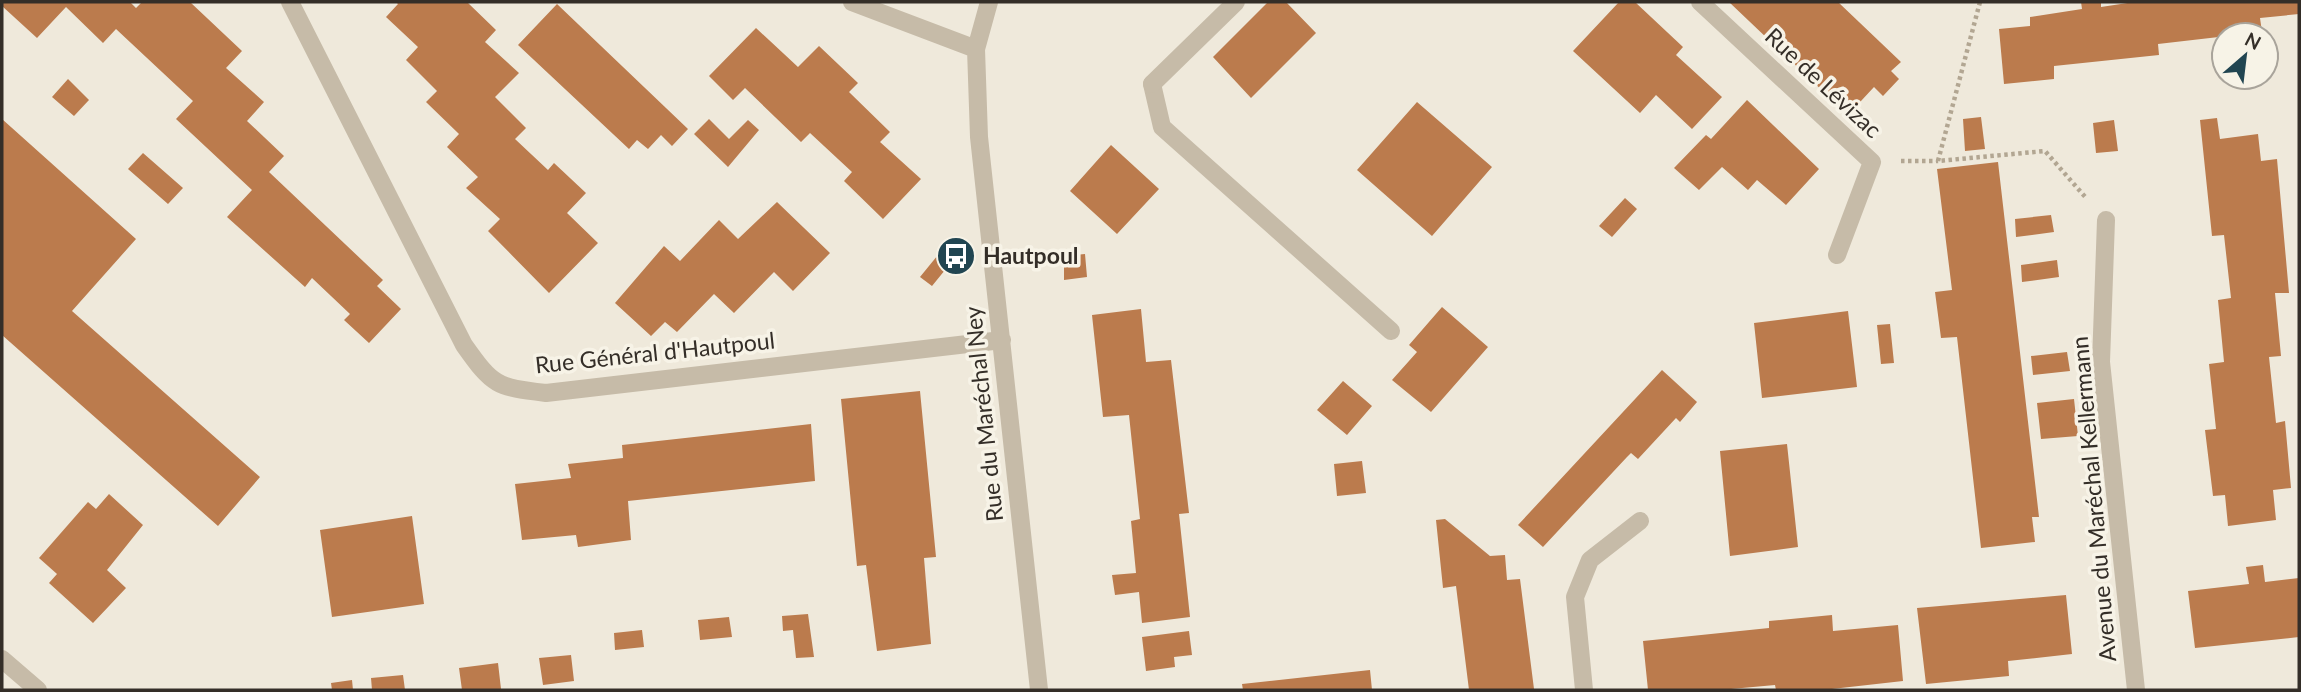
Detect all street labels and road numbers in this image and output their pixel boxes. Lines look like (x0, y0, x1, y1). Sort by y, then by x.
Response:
street label: Rue de Lévizac (1760, 21, 1888, 143)
street label: Rue du Maréchal Ney (958, 305, 1008, 523)
street label: Rue Général d'Hautpoul (534, 325, 776, 379)
street label: Avenue du Maréchal Kellermann (2065, 335, 2121, 663)

